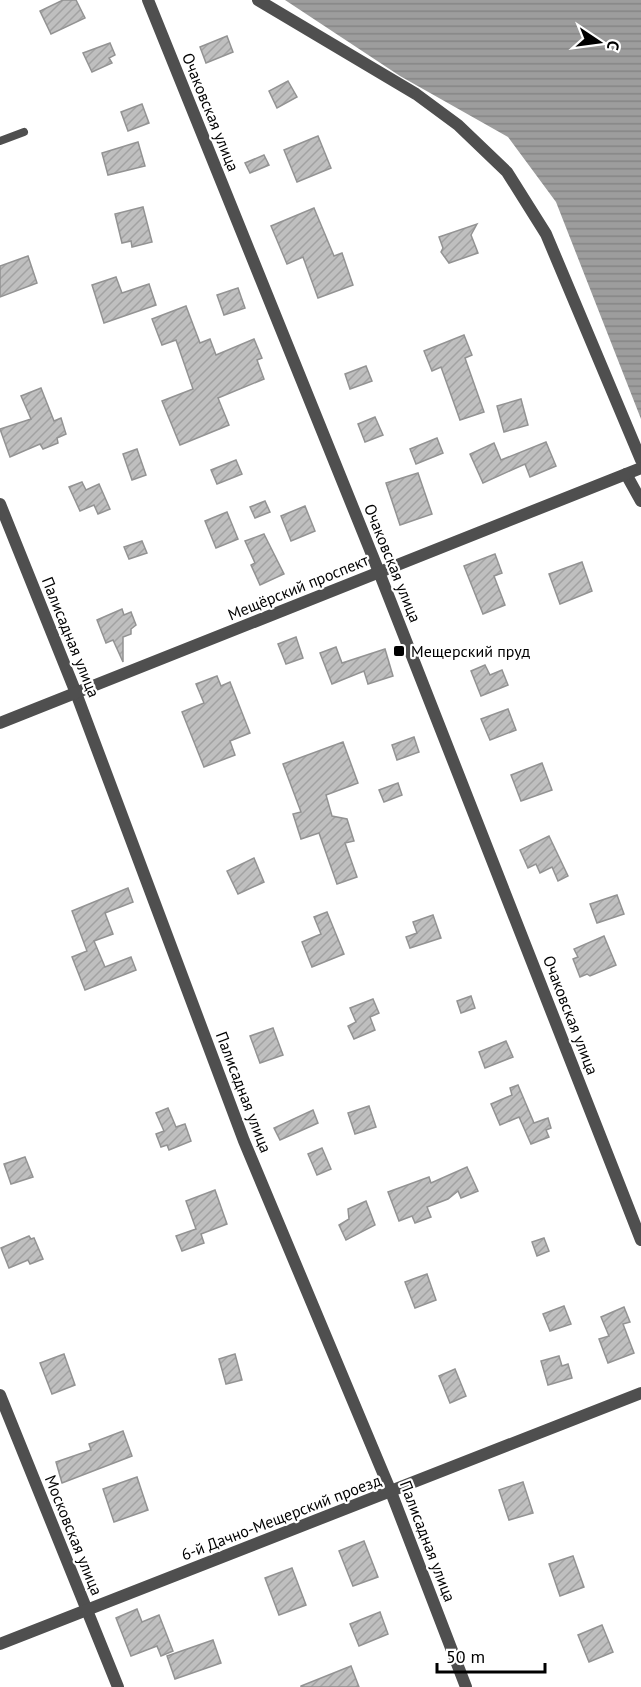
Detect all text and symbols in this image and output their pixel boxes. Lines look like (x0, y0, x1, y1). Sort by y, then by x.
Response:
north arrow (569, 12, 629, 72)
text: С (603, 39, 624, 52)
street label: Очаковская улица (178, 50, 244, 174)
street label: Очаковская улица (360, 501, 426, 625)
street label: Мещёрский проспект (225, 549, 372, 624)
street label: Палисадная улица (38, 574, 104, 700)
place label: Мещерский пруд (411, 641, 530, 661)
marker: Мещерский пруд (392, 644, 406, 658)
street label: Очаковская улица (539, 953, 603, 1077)
street label: Палисадная улица (212, 1029, 276, 1155)
street label: 6-й Дачно-Мещерский проезд (178, 1469, 384, 1564)
street label: Московская улица (41, 1472, 107, 1598)
street label: Палисадная улица (396, 1478, 460, 1604)
scale bar (437, 1636, 545, 1674)
text: 50 m (446, 1645, 485, 1668)

